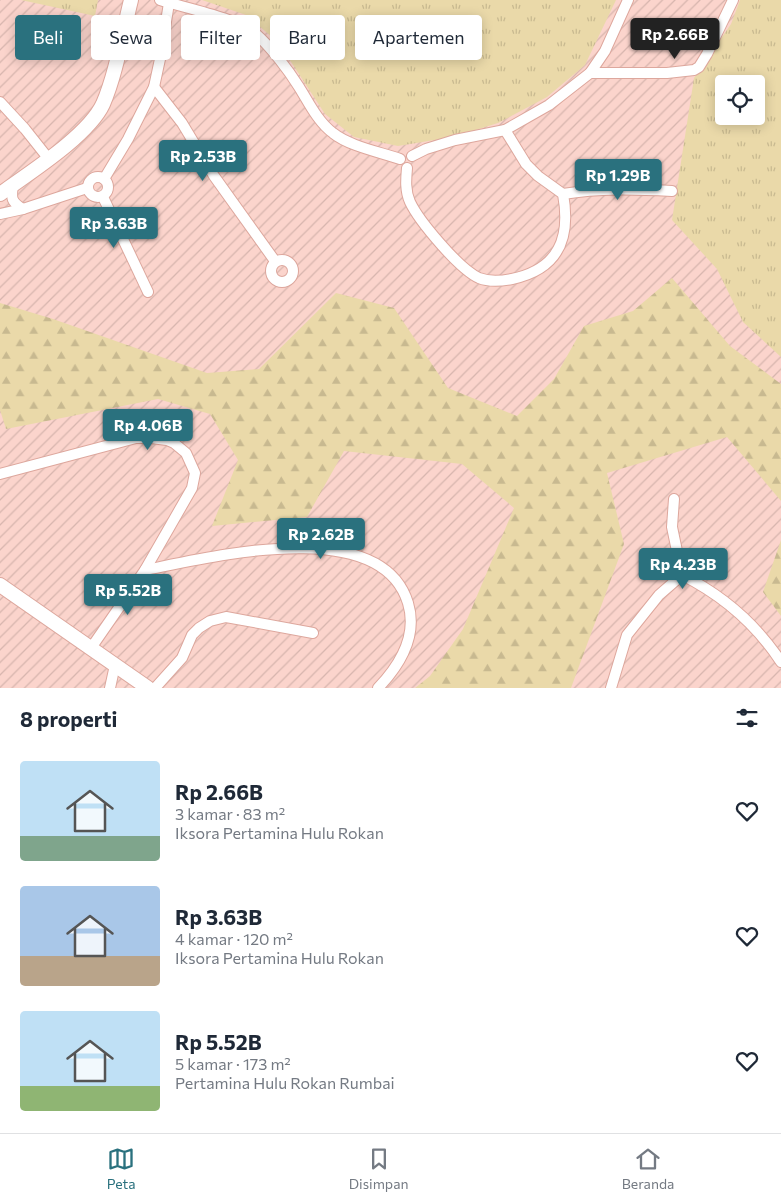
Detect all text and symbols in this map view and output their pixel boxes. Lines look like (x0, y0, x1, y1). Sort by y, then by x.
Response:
chip: Beli (15, 15, 81, 60)
chip: Sewa (91, 15, 171, 60)
chip: Filter (181, 15, 260, 60)
chip: Baru (270, 15, 345, 60)
chip: Apartemen (355, 15, 482, 60)
pin: Rp 2.66B (623, 18, 727, 60)
text: Rp 2.66B (641, 24, 709, 43)
map controls (715, 75, 765, 125)
button: locate (715, 75, 765, 125)
pin: Rp 2.53B (151, 140, 255, 182)
text: Rp 2.53B (170, 146, 236, 165)
pin: Rp 1.29B (566, 158, 670, 201)
text: Rp 1.29B (586, 165, 650, 184)
pin: Rp 3.63B (62, 206, 166, 249)
text: Rp 3.63B (81, 213, 147, 232)
pin: Rp 4.06B (96, 408, 200, 451)
text: Rp 4.06B (114, 415, 182, 434)
pin: Rp 2.62B (269, 518, 373, 560)
text: Rp 2.62B (288, 524, 354, 543)
pin: Rp 4.23B (631, 548, 735, 590)
text: Rp 4.23B (650, 554, 716, 573)
pin: Rp 5.52B (76, 574, 180, 616)
text: Rp 5.52B (95, 580, 161, 599)
icon: filters (733, 704, 761, 732)
text: 8 properti (20, 706, 117, 731)
text: Rp 2.66B (175, 779, 263, 804)
icon: home (60, 781, 120, 841)
icon: heart (733, 797, 761, 825)
text: 3 kamar · 83 m² (175, 804, 285, 823)
text: Iksora Pertamina Hulu Rokan (175, 823, 384, 842)
text: Rp 3.63B (175, 904, 262, 929)
icon: home (60, 906, 120, 966)
icon: heart (733, 922, 761, 950)
text: 4 kamar · 120 m² (175, 929, 293, 948)
text: Iksora Pertamina Hulu Rokan (175, 948, 384, 967)
text: Rp 5.52B (175, 1029, 262, 1054)
icon: home (60, 1031, 120, 1091)
icon: heart (733, 1047, 761, 1075)
text: 5 kamar · 173 m² (175, 1054, 291, 1073)
text: Pertamina Hulu Rokan Rumbai (175, 1073, 395, 1092)
tab: Peta (107, 1145, 136, 1192)
tab: Disimpan (349, 1145, 408, 1192)
tab: Beranda (622, 1145, 674, 1192)

